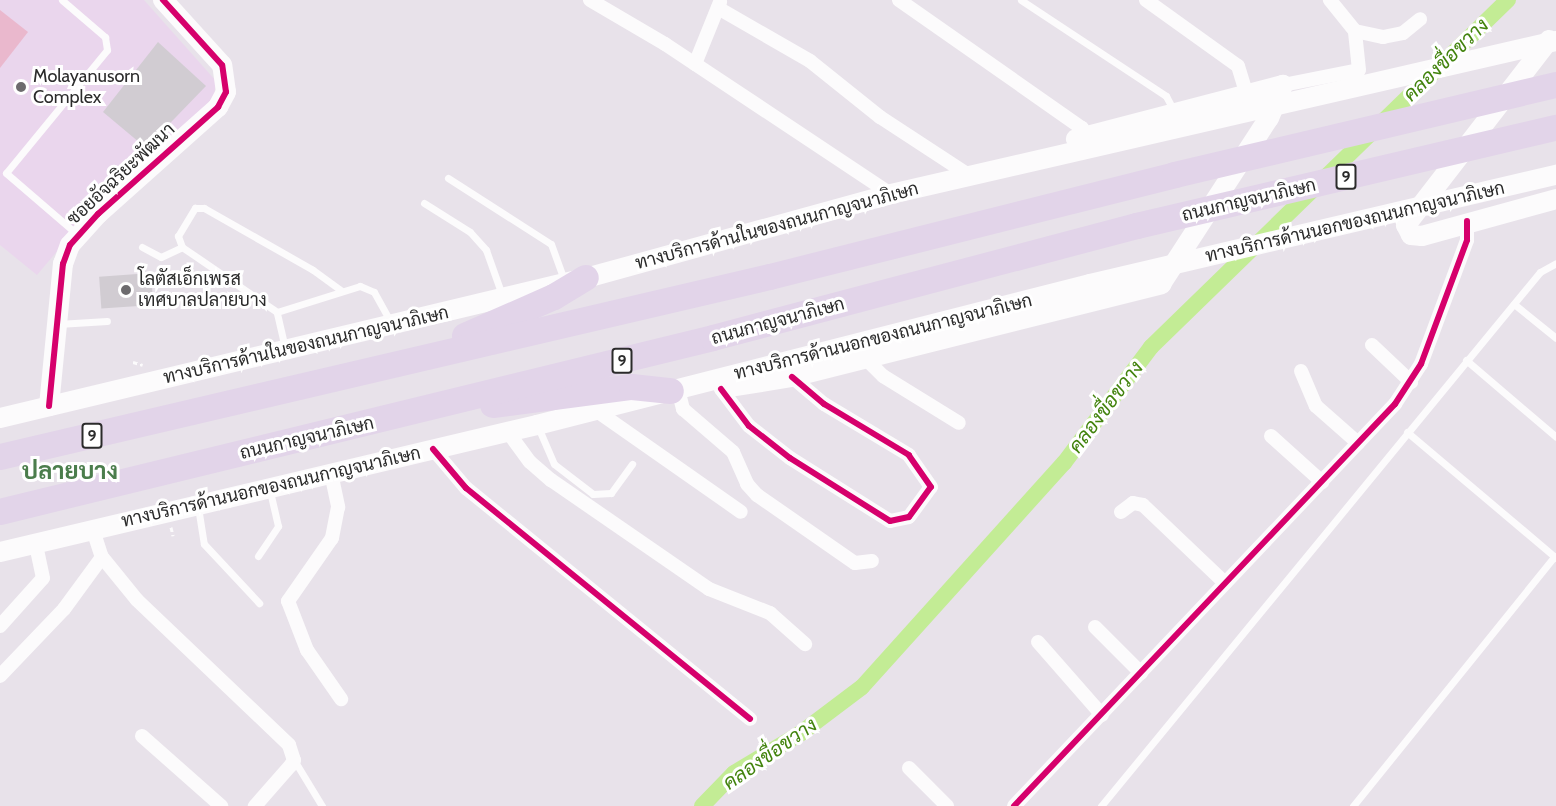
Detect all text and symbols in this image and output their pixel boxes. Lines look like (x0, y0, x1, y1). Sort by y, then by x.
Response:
water label: คลองขื่อขวาง (1398, 14, 1494, 106)
place label: Molayanusorn Complex (33, 66, 140, 109)
marker: Molayanusorn Complex (14, 80, 28, 94)
street label: ซอยอัจฉริยะพัฒนา (63, 119, 179, 229)
road number: 9 (1336, 164, 1356, 190)
street label: ถนนกาญจนาภิเษก (1180, 174, 1318, 226)
street label: ทางบริการด้านนอกของถนนกาญจนาภิเษก (1203, 177, 1507, 267)
street label: ทางบริการด้านในของถนนกาญจนาภิเษก (633, 178, 921, 274)
place label: โลตัสเอ็กเพรส เทศบาลปลายบาง (138, 269, 267, 312)
marker: โลตัสเอ็กเพรส เทศบาลปลายบาง (119, 283, 133, 297)
street label: ทางบริการด้านนอกของถนนกาญจนาภิเษก (732, 289, 1034, 385)
street label: ถนนกาญจนาภิเษก (709, 293, 847, 349)
street label: ทางบริการด้านในของถนนกาญจนาภิเษก (161, 302, 451, 388)
road number: 9 (612, 348, 632, 374)
water label: คลองขื่อขวาง (1064, 356, 1148, 458)
street label: ถนนกาญจนาภิเษก (238, 412, 376, 464)
road number: 9 (82, 423, 103, 449)
street label: ทางบริการด้านนอกของถนนกาญจนาภิเษก (119, 442, 423, 532)
district label: ปลายบาง (22, 457, 118, 485)
water label: คลองขื่อขวาง (718, 713, 822, 795)

